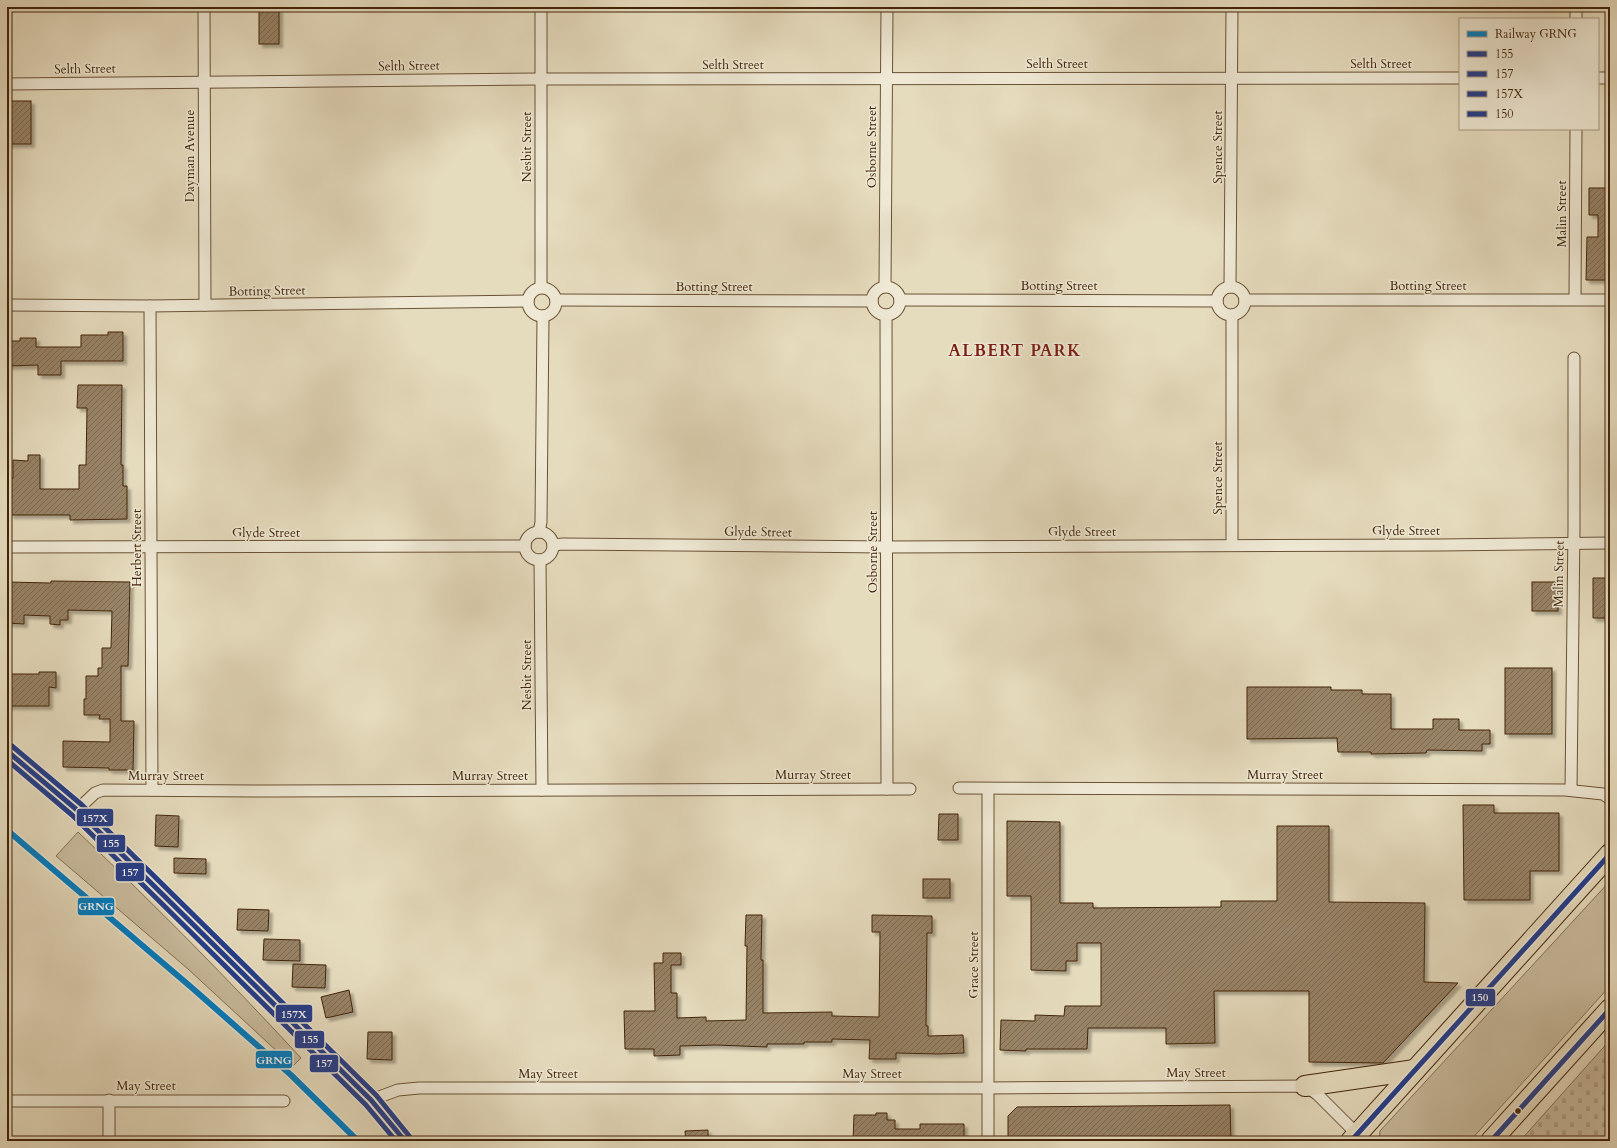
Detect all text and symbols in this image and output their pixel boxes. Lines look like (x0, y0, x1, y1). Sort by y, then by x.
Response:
legend (1459, 18, 1599, 130)
text: Railway GRNG (1495, 26, 1577, 42)
text: 155 (1495, 46, 1513, 62)
street label: Selth Street (1026, 55, 1088, 73)
street label: Selth Street (1350, 55, 1412, 73)
street label: Selth Street (378, 56, 440, 76)
street label: Selth Street (702, 56, 764, 74)
street label: Selth Street (54, 59, 116, 79)
text: 157 (1495, 66, 1513, 82)
text: 157X (1495, 86, 1523, 102)
street label: Osborne Street (863, 106, 881, 188)
text: 150 (1495, 106, 1513, 122)
street label: Dayman Avenue (181, 110, 199, 202)
street label: Spence Street (1209, 110, 1227, 184)
street label: Nesbit Street (518, 112, 536, 182)
street label: Malin Street (1553, 181, 1571, 247)
street label: Botting Street (1020, 277, 1098, 295)
street label: Botting Street (1389, 277, 1467, 295)
street label: Botting Street (675, 278, 753, 296)
street label: Botting Street (228, 281, 306, 301)
district label: ALBERT PARK (948, 339, 1082, 362)
street label: Spence Street (1209, 441, 1227, 515)
street label: Herbert Street (128, 509, 146, 587)
street label: Osborne Street (864, 511, 882, 593)
street label: Glyde Street (724, 522, 792, 542)
street label: Glyde Street (1372, 522, 1440, 540)
street label: Glyde Street (1048, 523, 1116, 541)
street label: Glyde Street (232, 524, 300, 542)
street label: Malin Street (1549, 540, 1569, 608)
street label: Nesbit Street (518, 640, 536, 710)
street label: Murray Street (775, 766, 851, 784)
street label: Murray Street (1247, 766, 1323, 784)
street label: Murray Street (128, 767, 204, 785)
street label: Murray Street (452, 767, 528, 785)
line badge: 157X (76, 808, 114, 827)
text: 157X (82, 811, 109, 826)
line badge: 155 (96, 834, 126, 853)
text: 155 (103, 836, 120, 851)
line badge: 157 (115, 862, 145, 882)
text: 157 (122, 865, 139, 880)
line badge: GRNG (77, 897, 115, 916)
text: GRNG (78, 899, 114, 914)
street label: Grace Street (965, 931, 983, 999)
line badge: 150 (1465, 988, 1496, 1007)
text: 150 (1472, 990, 1489, 1005)
line badge: 157X (275, 1004, 313, 1023)
text: 157X (281, 1007, 308, 1022)
line badge: 155 (294, 1030, 325, 1049)
text: 155 (302, 1032, 319, 1047)
line badge: GRNG (255, 1050, 293, 1069)
text: GRNG (256, 1053, 292, 1068)
line badge: 157 (309, 1054, 339, 1073)
text: 157 (316, 1056, 333, 1071)
street label: May Street (1166, 1064, 1226, 1082)
street label: May Street (518, 1065, 578, 1083)
street label: May Street (842, 1065, 902, 1083)
street label: May Street (116, 1077, 176, 1095)
unlabelled marker (1513, 1106, 1523, 1116)

